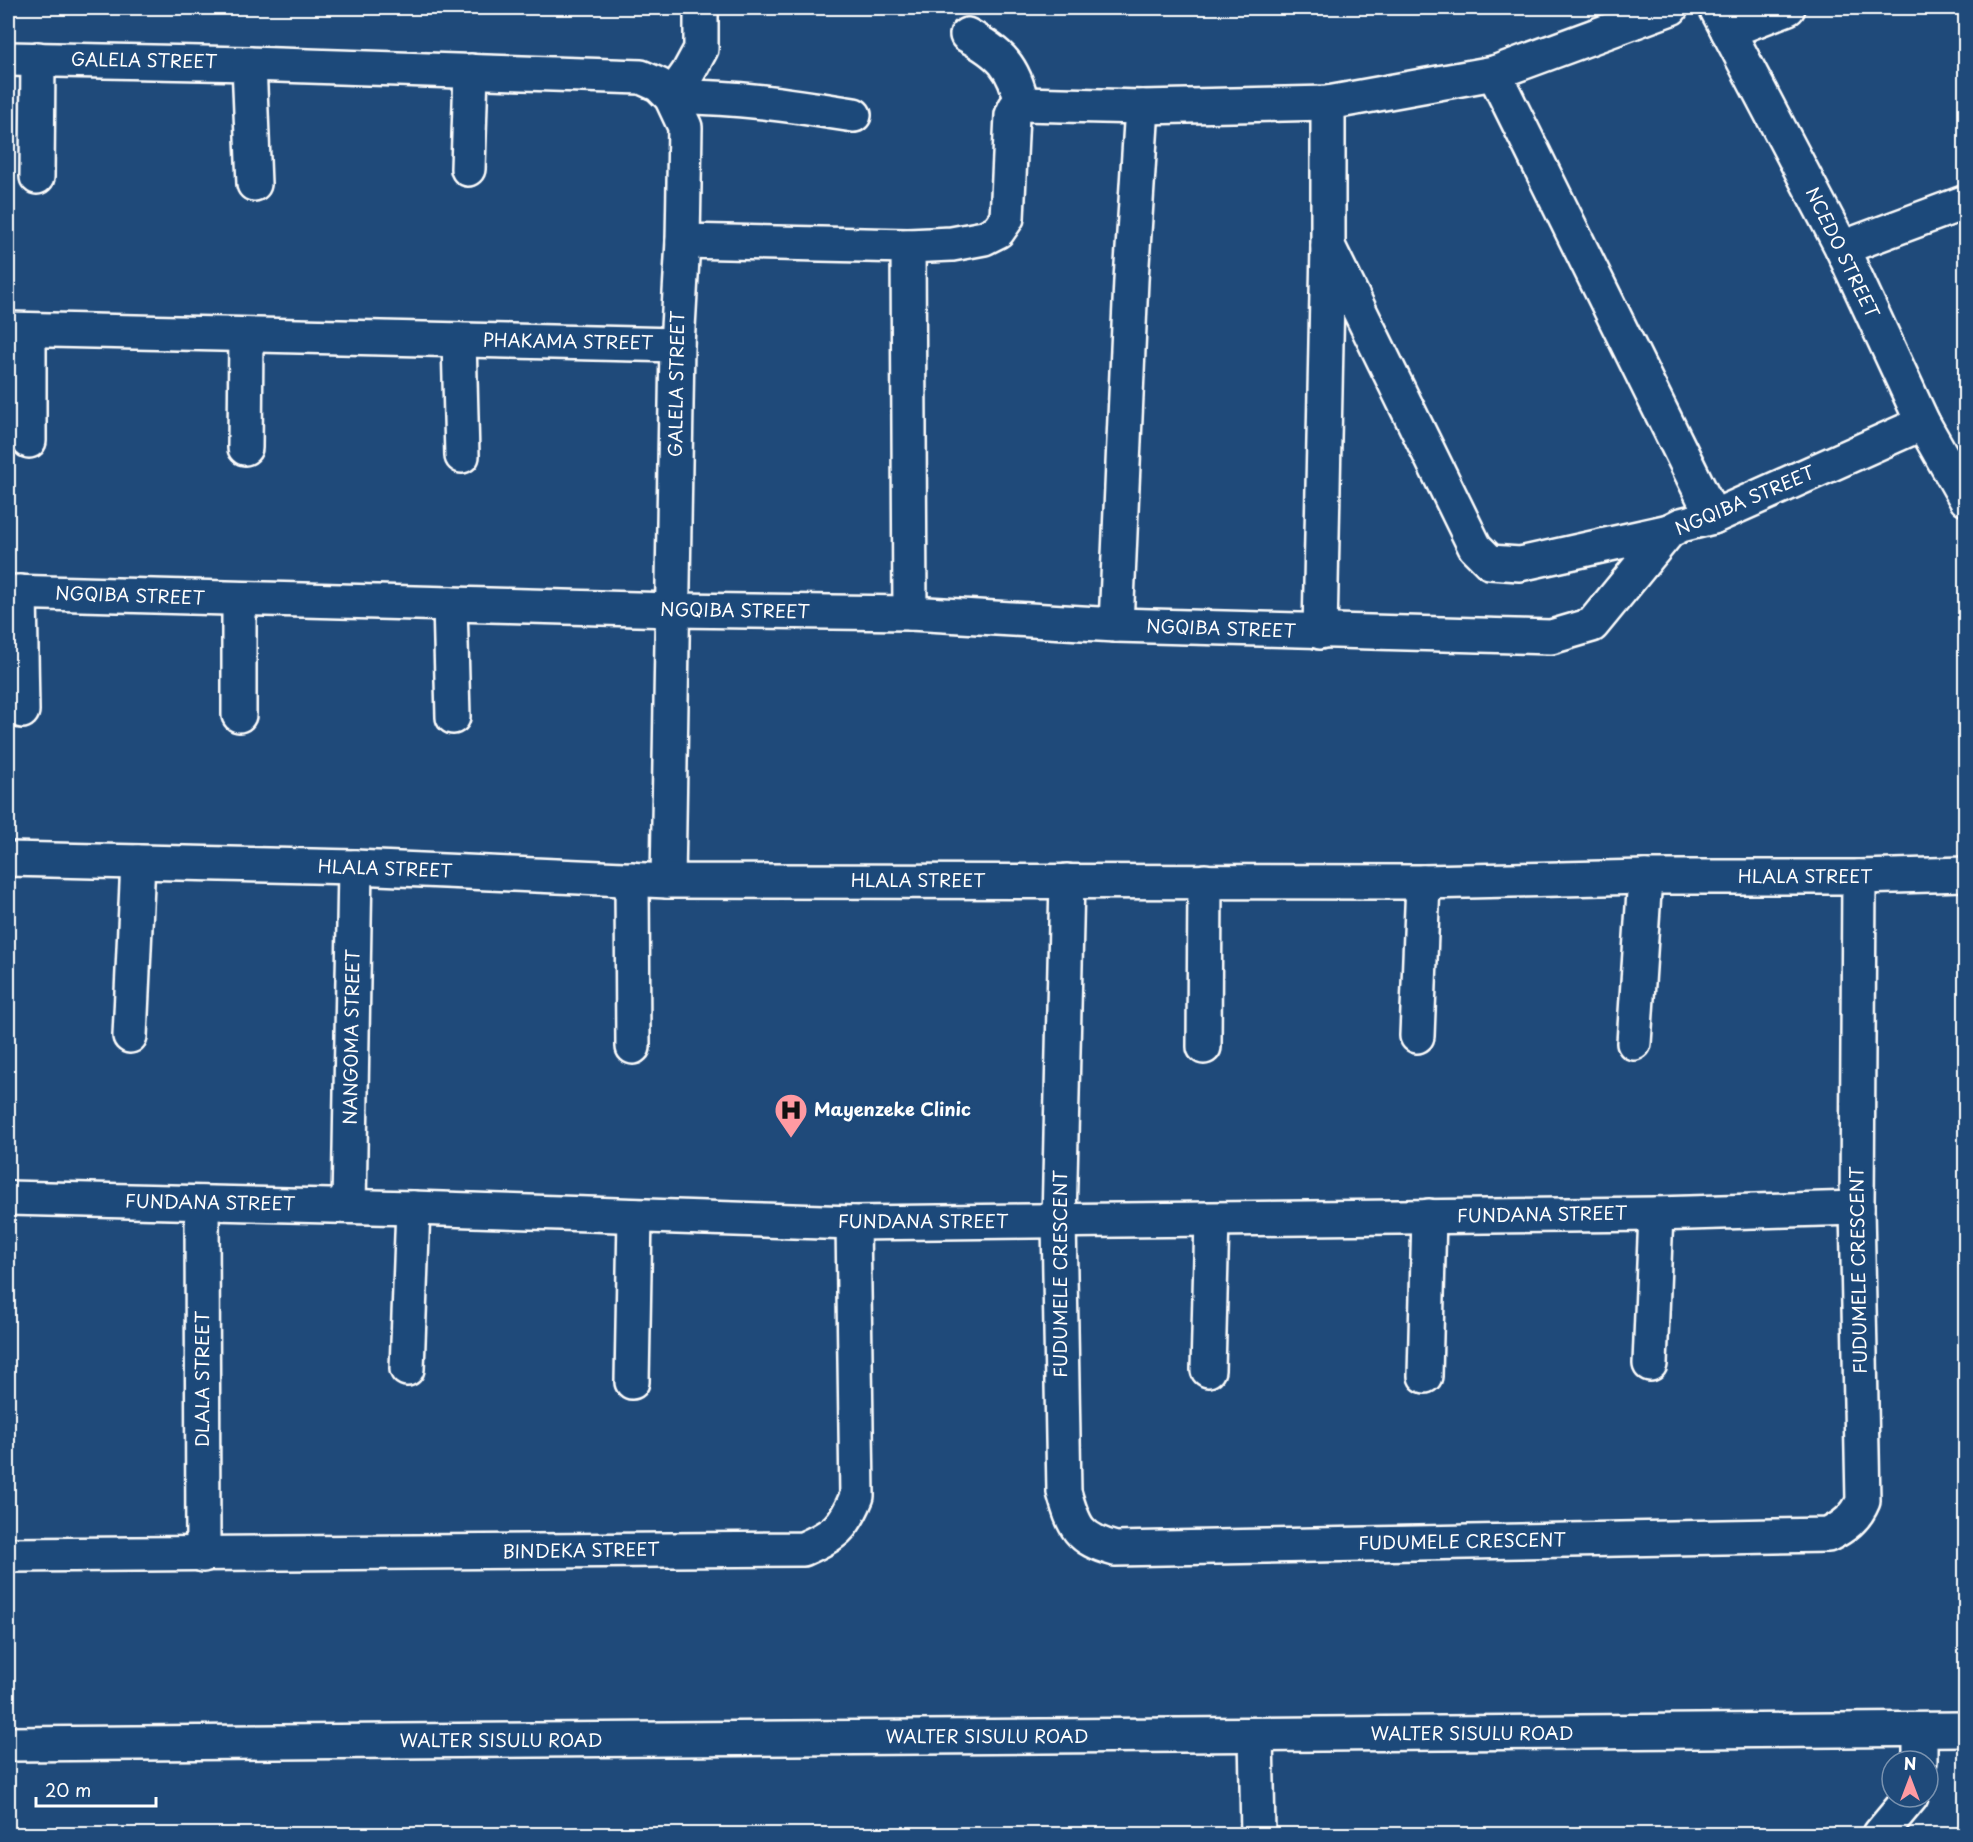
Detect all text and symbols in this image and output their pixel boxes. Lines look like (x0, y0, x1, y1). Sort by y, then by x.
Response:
street label: GALELA STREET (71, 45, 218, 74)
street label: NCEDO STREET (1800, 182, 1887, 323)
street label: GALELA STREET (661, 310, 690, 457)
street label: PHAKAMA STREET (483, 326, 654, 355)
street label: NGQIBA STREET (1670, 458, 1819, 541)
street label: NGQIBA STREET (55, 578, 206, 611)
street label: NGQIBA STREET (660, 595, 811, 624)
street label: NGQIBA STREET (1146, 611, 1297, 644)
street label: HLALA STREET (317, 852, 454, 883)
street label: HLALA STREET (1738, 862, 1873, 889)
street label: HLALA STREET (851, 866, 986, 893)
street label: NANGOMA STREET (335, 948, 366, 1125)
hospital icon: Mayenzeke Clinic (773, 1092, 809, 1139)
place label: Mayenzeke Clinic (814, 1095, 971, 1122)
street label: FUDUMELE CRESCENT (1842, 1165, 1873, 1374)
street label: FUDUMELE CRESCENT (1046, 1170, 1073, 1378)
street label: FUNDANA STREET (125, 1187, 296, 1216)
street label: FUNDANA STREET (1457, 1199, 1628, 1228)
street label: FUNDANA STREET (838, 1207, 1009, 1234)
street label: DLALA STREET (188, 1310, 215, 1447)
street label: FUDUMELE CRESCENT (1358, 1525, 1567, 1556)
street label: BINDEKA STREET (502, 1535, 661, 1564)
street label: WALTER SISULU ROAD (1370, 1719, 1574, 1746)
street label: WALTER SISULU ROAD (885, 1722, 1089, 1749)
street label: WALTER SISULU ROAD (399, 1726, 603, 1753)
north arrow (1880, 1749, 1940, 1809)
text: N (1904, 1751, 1916, 1775)
scale bar (36, 1770, 156, 1808)
text: 20 m (45, 1776, 91, 1803)

